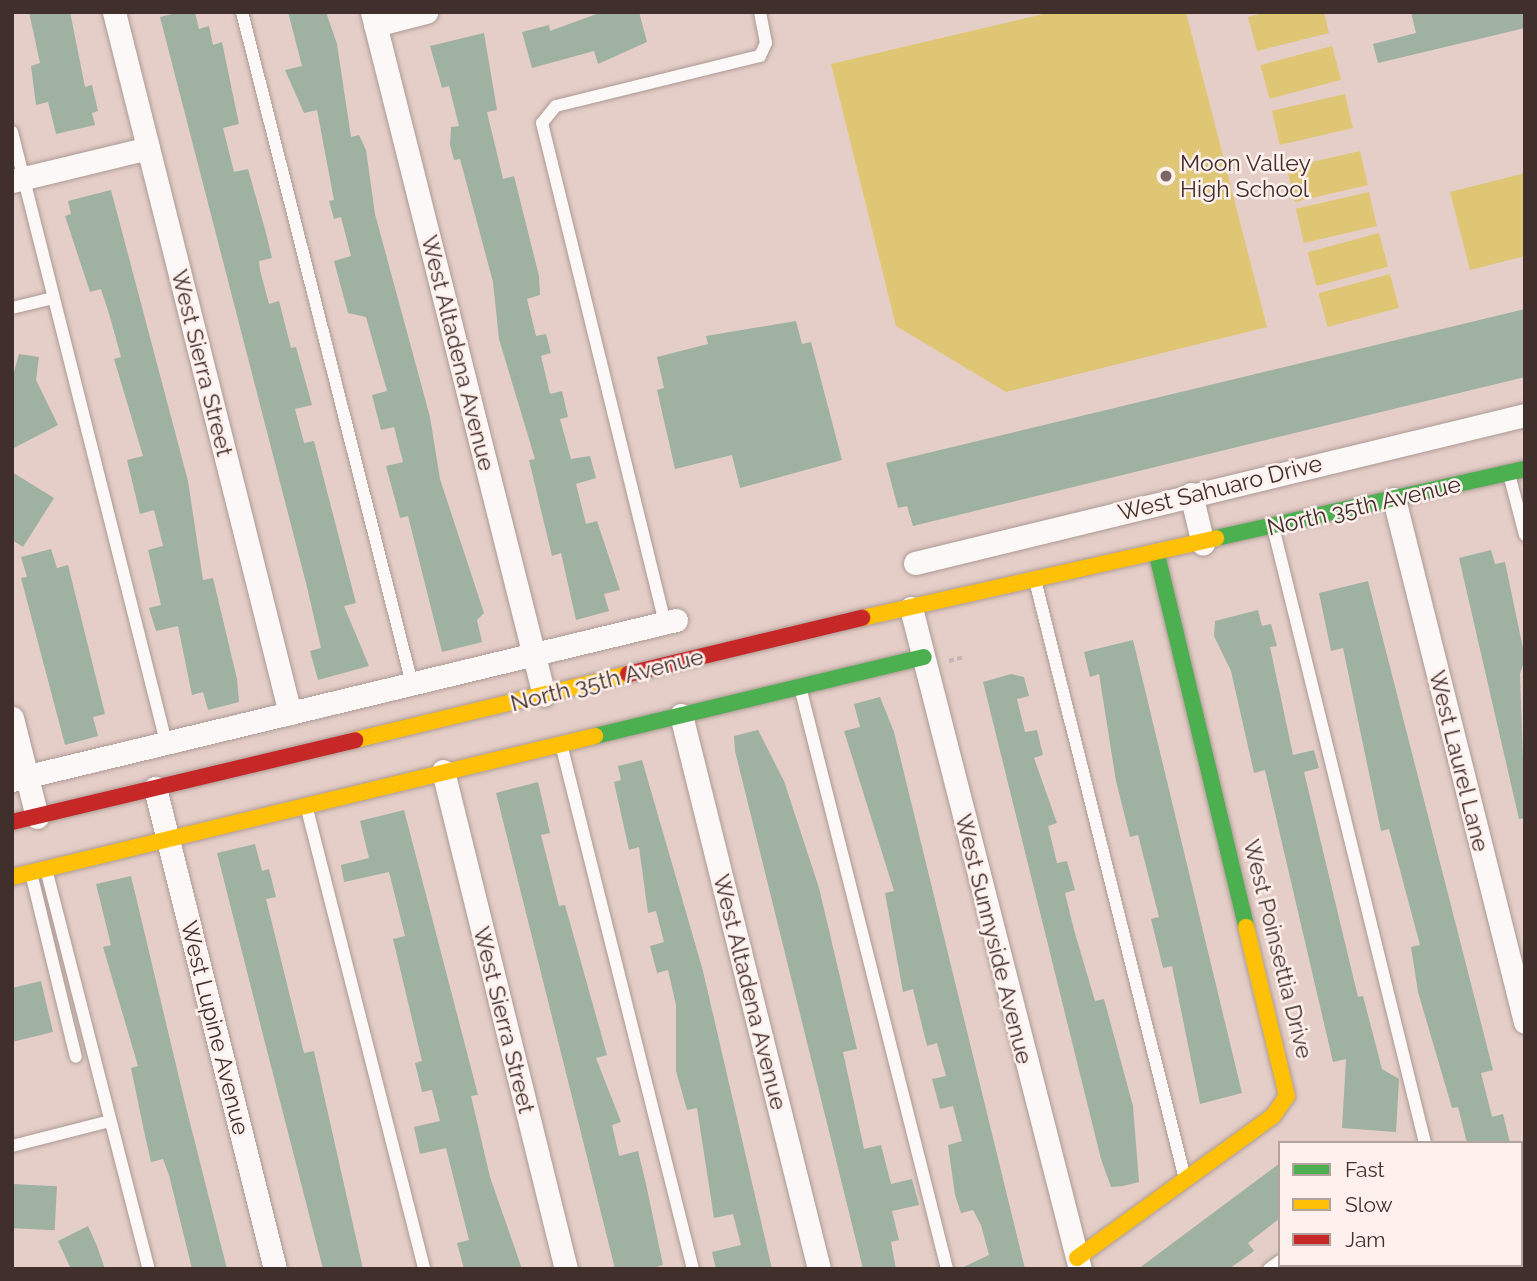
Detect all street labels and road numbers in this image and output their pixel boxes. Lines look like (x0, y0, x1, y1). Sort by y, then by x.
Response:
street label: West Altadena Avenue (415, 232, 501, 474)
street label: West Sierra Street (165, 267, 239, 459)
street label: West Sahuaro Drive (1115, 449, 1325, 527)
street label: North 35th Avenue (1264, 470, 1464, 542)
street label: North 35th Avenue (507, 643, 707, 717)
street label: West Laurel Lane (1423, 667, 1495, 855)
street label: West Sunnyside Avenue (949, 811, 1039, 1067)
street label: West Poinsettia Drive (1237, 836, 1319, 1062)
street label: West Altadena Avenue (707, 871, 793, 1113)
street label: West Lupine Avenue (175, 918, 255, 1138)
street label: West Sierra Street (467, 924, 541, 1116)

